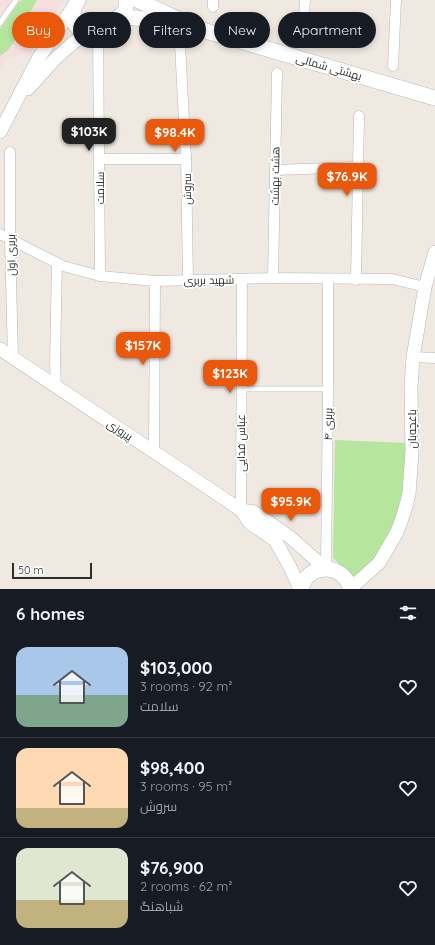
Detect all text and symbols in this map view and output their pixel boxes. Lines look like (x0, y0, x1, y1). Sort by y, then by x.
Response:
chip: Buy (12, 12, 65, 48)
chip: Rent (73, 12, 131, 48)
chip: Filters (139, 12, 206, 48)
chip: New (214, 12, 270, 48)
chip: Apartment (278, 12, 376, 48)
street label: بهشتی شمالی (294, 51, 364, 83)
pin: $103K (61, 118, 117, 152)
pin: $98.4K (142, 119, 208, 153)
text: $103K (71, 123, 107, 139)
text: $98.4K (154, 124, 196, 140)
street label: هشت بهشت (267, 146, 283, 206)
pin: $76.9K (314, 163, 380, 197)
text: $76.9K (327, 168, 367, 184)
street label: سلامت (93, 172, 107, 204)
street label: سروش (180, 173, 194, 205)
street label: بربری اول (4, 234, 18, 276)
street label: شهید بربری (183, 273, 235, 287)
pin: $157K (115, 332, 171, 366)
text: $157K (125, 337, 161, 353)
pin: $123K (202, 360, 258, 394)
text: $123K (212, 365, 248, 381)
street label: بربری ۴ (321, 408, 335, 440)
street label: باغچه‌بان (405, 409, 419, 449)
street label: عباس فدایی (234, 414, 248, 472)
street label: پیروزی (104, 416, 136, 444)
pin: $95.9K (258, 488, 324, 522)
text: $95.9K (270, 493, 312, 509)
scale bar (12, 561, 92, 580)
text: 50 m (18, 563, 44, 577)
icon: filters (397, 602, 419, 624)
text: 6 homes (16, 603, 85, 624)
text: $103,000 (140, 657, 212, 678)
icon: home (48, 663, 96, 711)
icon: heart (397, 676, 419, 698)
text: 3 rooms · 92 m² (140, 678, 232, 694)
text: سلامت (140, 698, 178, 714)
text: $98,400 (140, 757, 205, 778)
icon: home (48, 764, 96, 812)
icon: heart (397, 777, 419, 799)
text: 3 rooms · 95 m² (140, 778, 232, 794)
text: سروش (140, 798, 177, 814)
text: $76,900 (140, 857, 204, 878)
icon: home (48, 864, 96, 912)
icon: heart (397, 877, 419, 899)
text: 2 rooms · 62 m² (140, 878, 232, 894)
text: شباهنگ (140, 898, 183, 914)

